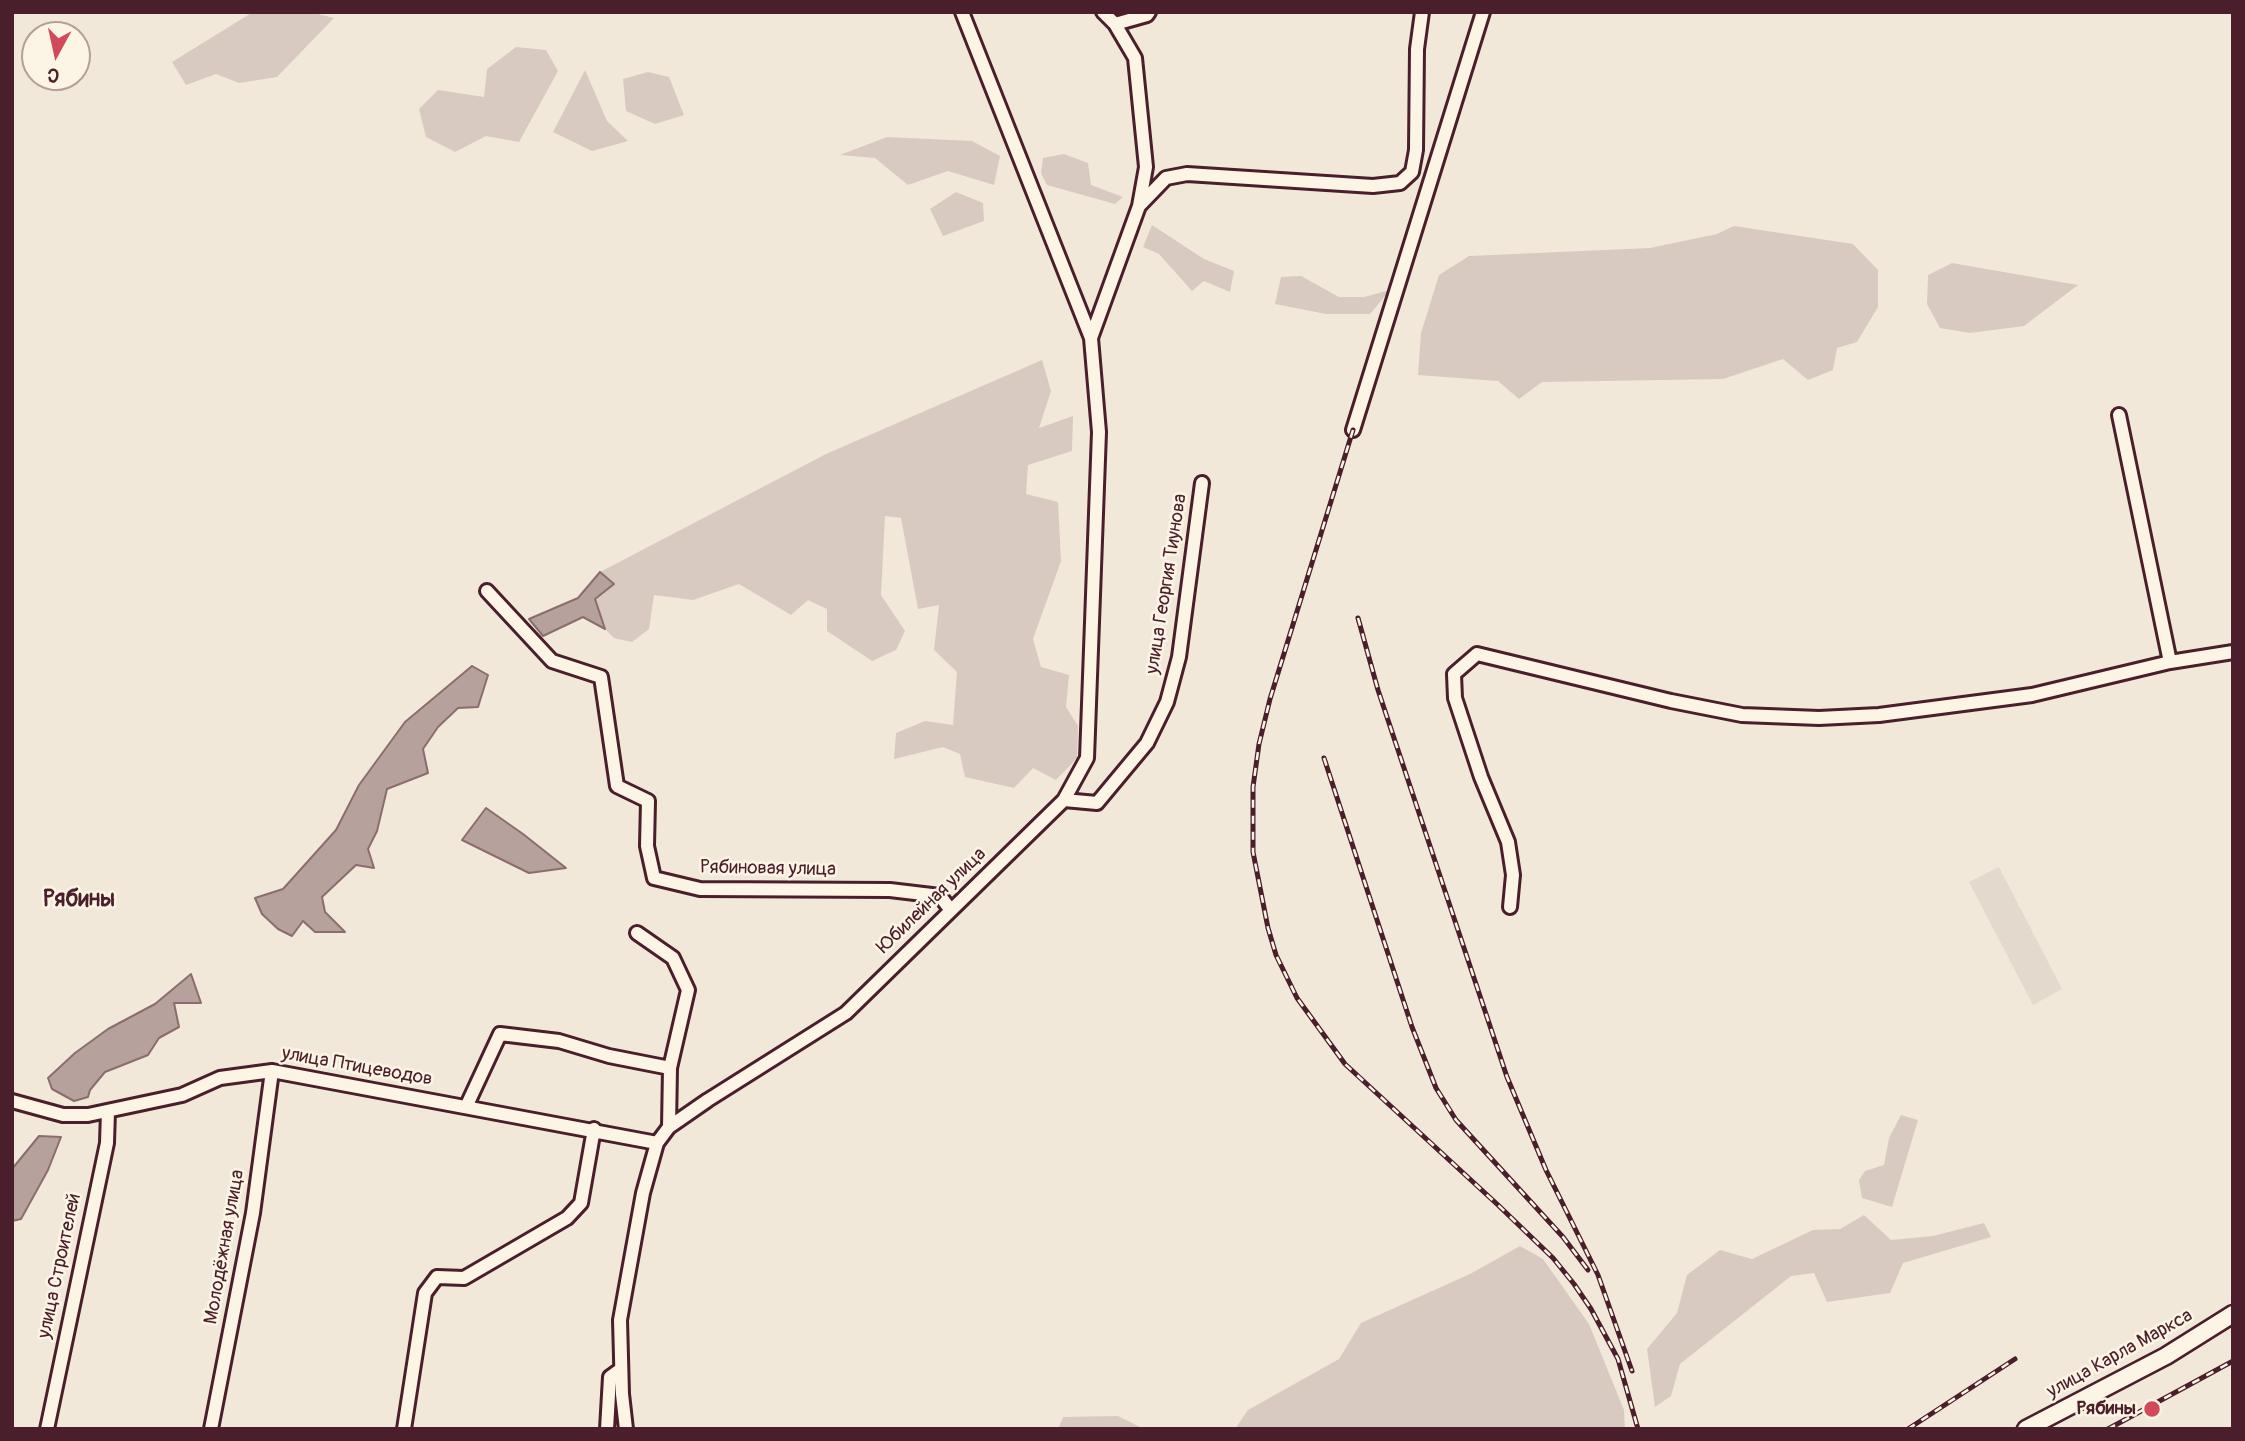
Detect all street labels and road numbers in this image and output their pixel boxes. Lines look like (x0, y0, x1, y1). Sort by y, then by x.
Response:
street label: улица Георгия Тиунова (1142, 492, 1192, 676)
street label: Юбилейная улица (873, 843, 991, 959)
street label: Рябиновая улица (700, 856, 836, 882)
street label: улица Птицеводов (280, 1043, 434, 1091)
street label: Молодёжная улица (200, 1168, 250, 1326)
street label: улица Строителей (33, 1191, 87, 1341)
street label: улица Карла Маркса (2043, 1305, 2197, 1403)

